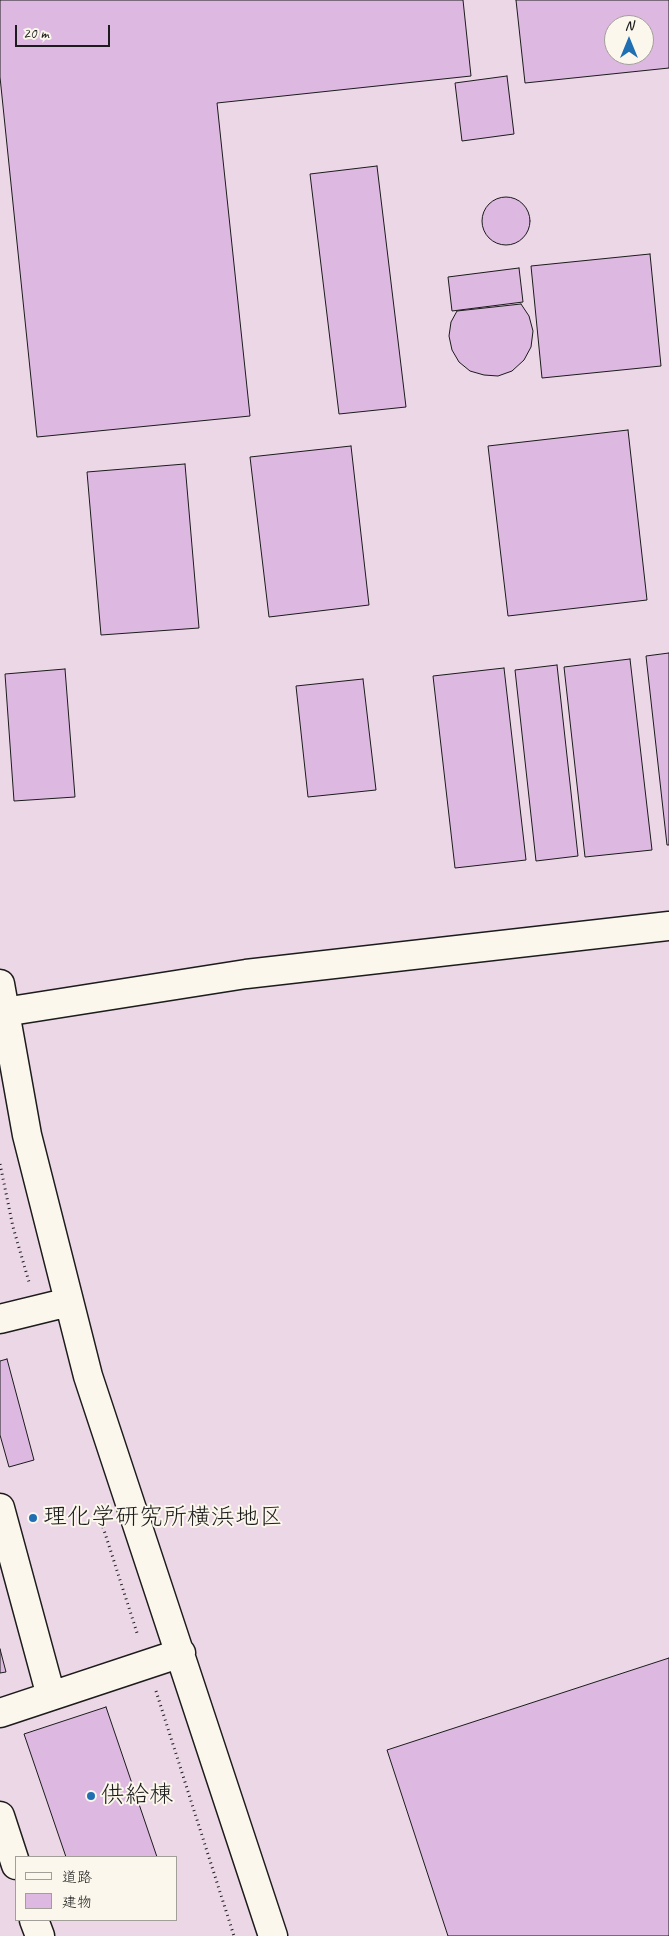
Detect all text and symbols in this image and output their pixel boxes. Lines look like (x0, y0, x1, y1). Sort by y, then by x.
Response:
scale bar (18, 15, 112, 47)
north arrow (604, 15, 654, 65)
text: N (625, 17, 633, 34)
text: 20 m (23, 24, 49, 43)
place label: 理化学研究所横浜地区 (43, 1504, 283, 1532)
marker: 理化学研究所横浜地区 (27, 1512, 39, 1524)
place label: 供給棟 (101, 1782, 173, 1810)
marker: 供給棟 (85, 1790, 97, 1802)
legend (15, 1856, 178, 1921)
text: 道路 (62, 1868, 92, 1887)
text: 建物 (62, 1893, 92, 1912)

